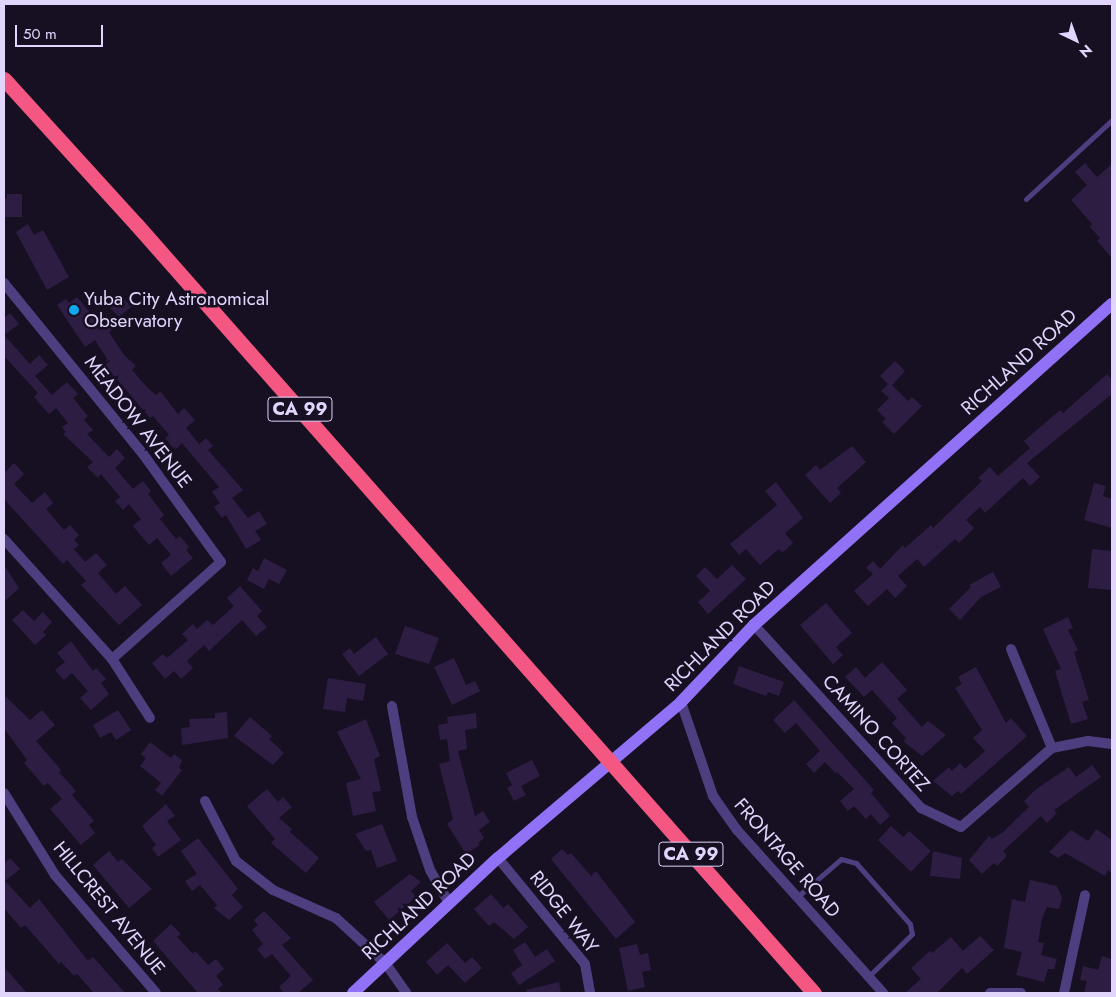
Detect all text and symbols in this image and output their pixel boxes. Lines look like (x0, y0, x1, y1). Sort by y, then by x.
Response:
scale bar (18, 15, 105, 47)
north arrow (1051, 15, 1101, 65)
text: 50 m (23, 23, 57, 45)
text: N (1075, 40, 1097, 62)
place label: Yuba City Astronomical Observatory (84, 288, 269, 332)
marker: Yuba City Astronomical Observatory (68, 304, 80, 316)
street label: RICHLAND ROAD (957, 304, 1081, 420)
street label: MEADOW AVENUE (79, 352, 197, 492)
road number: CA 99 (266, 394, 334, 424)
street label: RICHLAND ROAD (660, 576, 780, 696)
street label: CAMINO CORTEZ (818, 670, 934, 796)
street label: FRONTAGE ROAD (729, 794, 845, 922)
street label: HILLCREST AVENUE (48, 837, 170, 979)
road number: CA 99 (657, 839, 725, 870)
street label: RICHLAND ROAD (357, 847, 481, 965)
street label: RIDGE WAY (525, 866, 603, 958)

